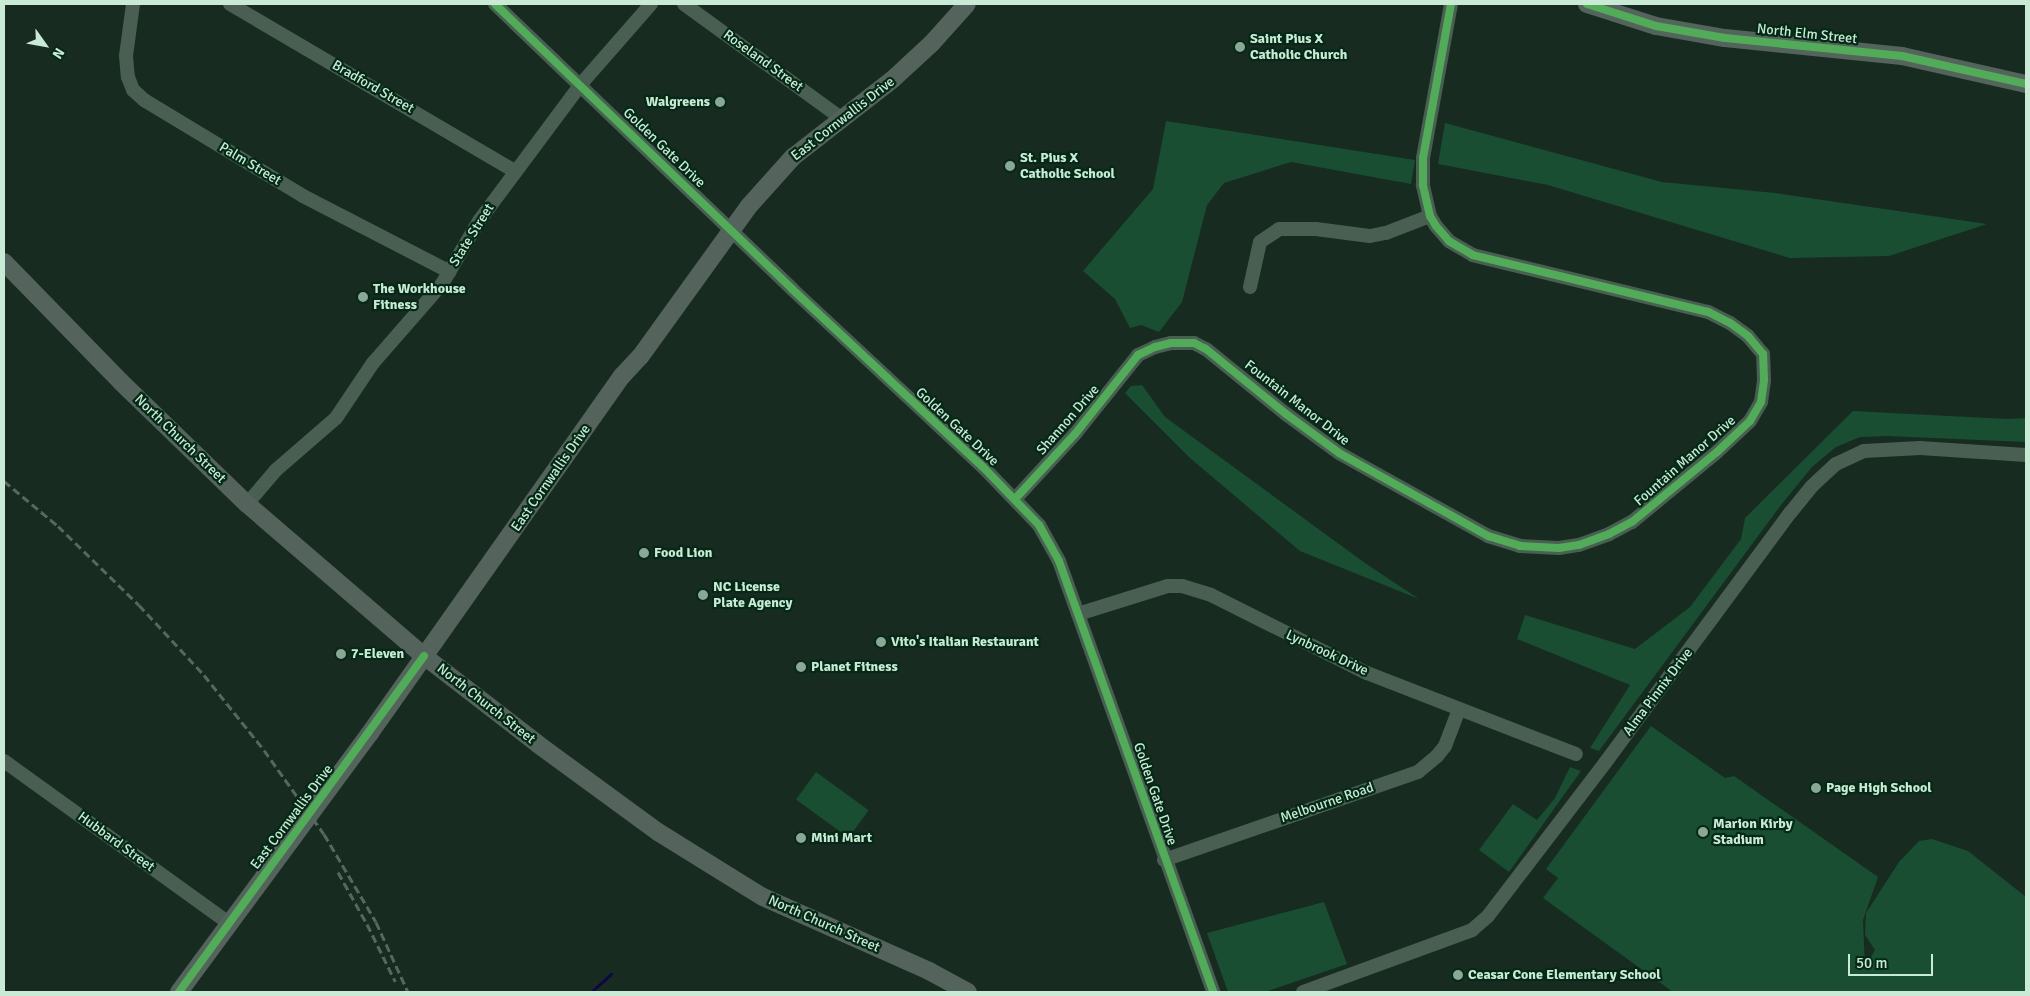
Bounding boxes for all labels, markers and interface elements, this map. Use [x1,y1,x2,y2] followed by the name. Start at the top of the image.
[20,20,70,70] north arrow
[1756,20,1858,48] street label: North Elm Street
[720,26,806,96] street label: Roseland Street
[1250,31,1347,64] place label: Saint Pius X Catholic Church
[1234,41,1246,53] marker: Saint Pius X Catholic Church
[48,45,68,62] text: N
[329,57,417,117] street label: Bradford Street
[788,73,898,165] street label: East Cornwallis Drive
[646,94,710,110] place label: Walgreens
[714,96,726,108] marker: Walgreens
[619,105,709,191] street label: Golden Gate Drive
[216,139,284,189] street label: Palm Street
[1020,150,1115,182] place label: St. Pius X Catholic School
[1004,160,1016,172] marker: St. Pius X Catholic School
[446,200,498,270] street label: State Street
[373,281,466,314] place label: The Workhouse Fitness
[357,291,369,303] marker: The Workhouse Fitness
[1241,357,1353,449] street label: Fountain Manor Drive
[1033,382,1103,458] street label: Shannon Drive
[912,384,1002,470] street label: Golden Gate Drive
[131,391,229,487] street label: North Church Street
[1631,412,1739,510] street label: Fountain Manor Drive
[508,421,594,535] street label: East Cornwallis Drive
[654,545,713,561] place label: Food Lion
[638,547,650,559] marker: Food Lion
[713,579,792,612] place label: NC License Plate Agency
[697,589,709,601] marker: NC License Plate Agency
[1283,627,1371,679] street label: Lynbrook Drive
[891,634,1039,650] place label: Vito's Italian Restaurant
[875,636,887,648] marker: Vito's Italian Restaurant
[1620,645,1696,739] street label: Alma Pinnix Drive
[351,646,404,662] place label: 7-Eleven
[335,648,347,660] marker: 7-Eleven
[811,659,898,675] place label: Planet Fitness
[433,660,539,748] street label: North Church Street
[795,661,807,673] marker: Planet Fitness
[1130,740,1180,848] street label: Golden Gate Drive
[247,761,337,873] street label: East Cornwallis Drive
[1278,779,1376,827] street label: Melbourne Road
[1826,780,1932,796] place label: Page High School
[1810,782,1822,794] marker: Page High School
[74,808,158,876] street label: Hubbard Street
[1713,816,1793,849] place label: Marion Kirby Stadium
[1697,826,1709,838] marker: Marion Kirby Stadium
[811,830,872,846] place label: Mini Mart
[795,832,807,844] marker: Mini Mart
[766,892,882,956] street label: North Church Street
[1850,944,1935,976] scale bar
[1856,954,1887,972] text: 50 m
[1468,967,1661,983] place label: Ceasar Cone Elementary School
[1452,969,1464,981] marker: Ceasar Cone Elementary School

